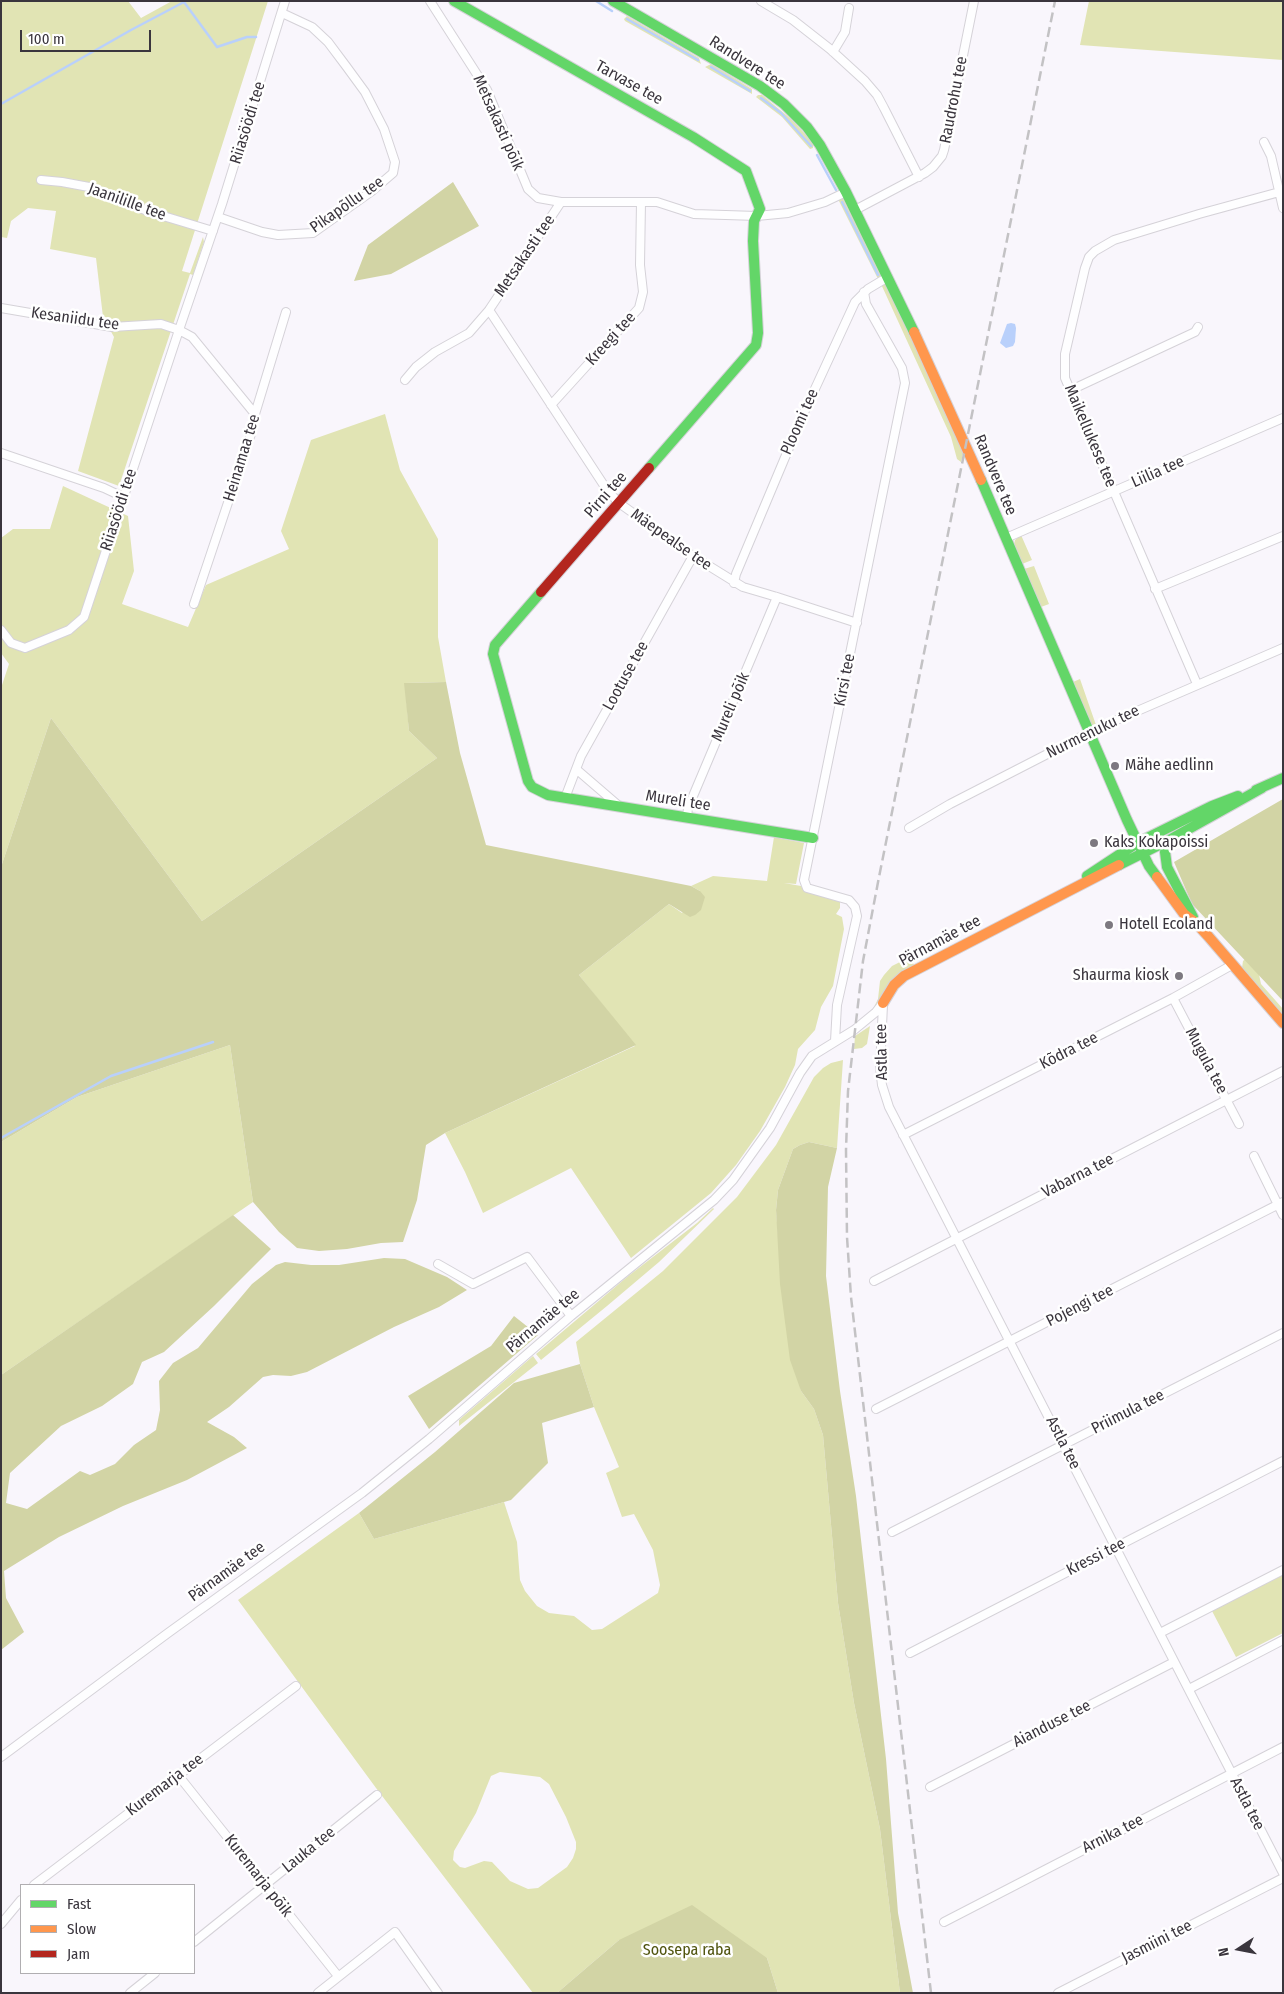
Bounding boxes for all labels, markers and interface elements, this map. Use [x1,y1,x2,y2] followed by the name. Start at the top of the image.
[22,20,154,52] scale bar
[28,30,65,48] text: 100 m
[705,32,789,94] street label: Randvere tee
[936,55,972,145] street label: Raudrohu tee
[592,57,666,109] street label: Tarvase tee
[468,72,528,174] street label: Metsakasti põik
[226,79,270,167] street label: Riiasöödi tee
[306,173,388,237] street label: Pikapõllu tee
[85,179,169,225] street label: Jaanilille tee
[491,211,559,301] street label: Metsakasti tee
[30,303,120,335] street label: Kesaniidu tee
[582,308,640,370] street label: Kreegi tee
[1060,382,1120,490] street label: Maikellukese tee
[777,386,823,458] street label: Ploomi tee
[220,412,264,504] street label: Heinamaa tee
[969,432,1021,518] street label: Randvere tee
[1129,452,1187,492] street label: Liilia tee
[97,466,141,554] street label: Riiasöödi tee
[581,468,631,522] street label: Pirni tee
[627,505,715,575] street label: Mäepealse tee
[599,638,653,714] street label: Lootuse tee
[830,652,860,708] street label: Kirsi tee
[708,670,754,744] street label: Mureli põik
[1043,701,1143,763] street label: Nurmenuku tee
[1125,756,1214,776] place label: Mähe aedlinn
[1109,760,1121,772] marker: Mähe aedlinn
[644,786,712,816] street label: Mureli tee
[1104,833,1208,853] place label: Kaks Kokapoissi
[1088,837,1100,849] marker: Kaks Kokapoissi
[896,911,984,971] street label: Pärnamäe tee
[1119,915,1213,935] place label: Hotell Ecoland
[1103,919,1115,931] marker: Hotell Ecoland
[1073,966,1169,986] place label: Shaurma kiosk
[1173,970,1185,982] marker: Shaurma kiosk
[872,1023,892,1081] street label: Astla tee
[1181,1025,1231,1097] street label: Mugula tee
[1037,1028,1101,1074] street label: Kõdra tee
[1039,1150,1117,1202] street label: Vabarna tee
[1043,1281,1117,1331] street label: Pojengi tee
[502,1285,584,1357] street label: Pärnamäe tee
[1088,1386,1168,1438] street label: Priimula tee
[1042,1413,1084,1473] street label: Astla tee
[1063,1534,1129,1580] street label: Kressi tee
[185,1538,269,1606] street label: Pärnamäe tee
[1010,1696,1094,1752] street label: Aianduse tee
[123,1750,207,1820] street label: Kuremarja tee
[1226,1774,1268,1834] street label: Astla tee
[1079,1810,1147,1858] street label: Arnika tee
[279,1823,339,1877] street label: Lauka tee
[220,1831,296,1921] street label: Kuremarja põik
[20,1884,195,1974] legend
[67,1895,91,1913] text: Fast
[1119,1916,1195,1968] street label: Jasmiini tee
[67,1920,96,1938] text: Slow
[1214,1924,1264,1974] north arrow
[643,1941,731,1961] park label: Soosepa raba
[67,1945,90,1963] text: Jam
[1215,1946,1233,1958] text: N

